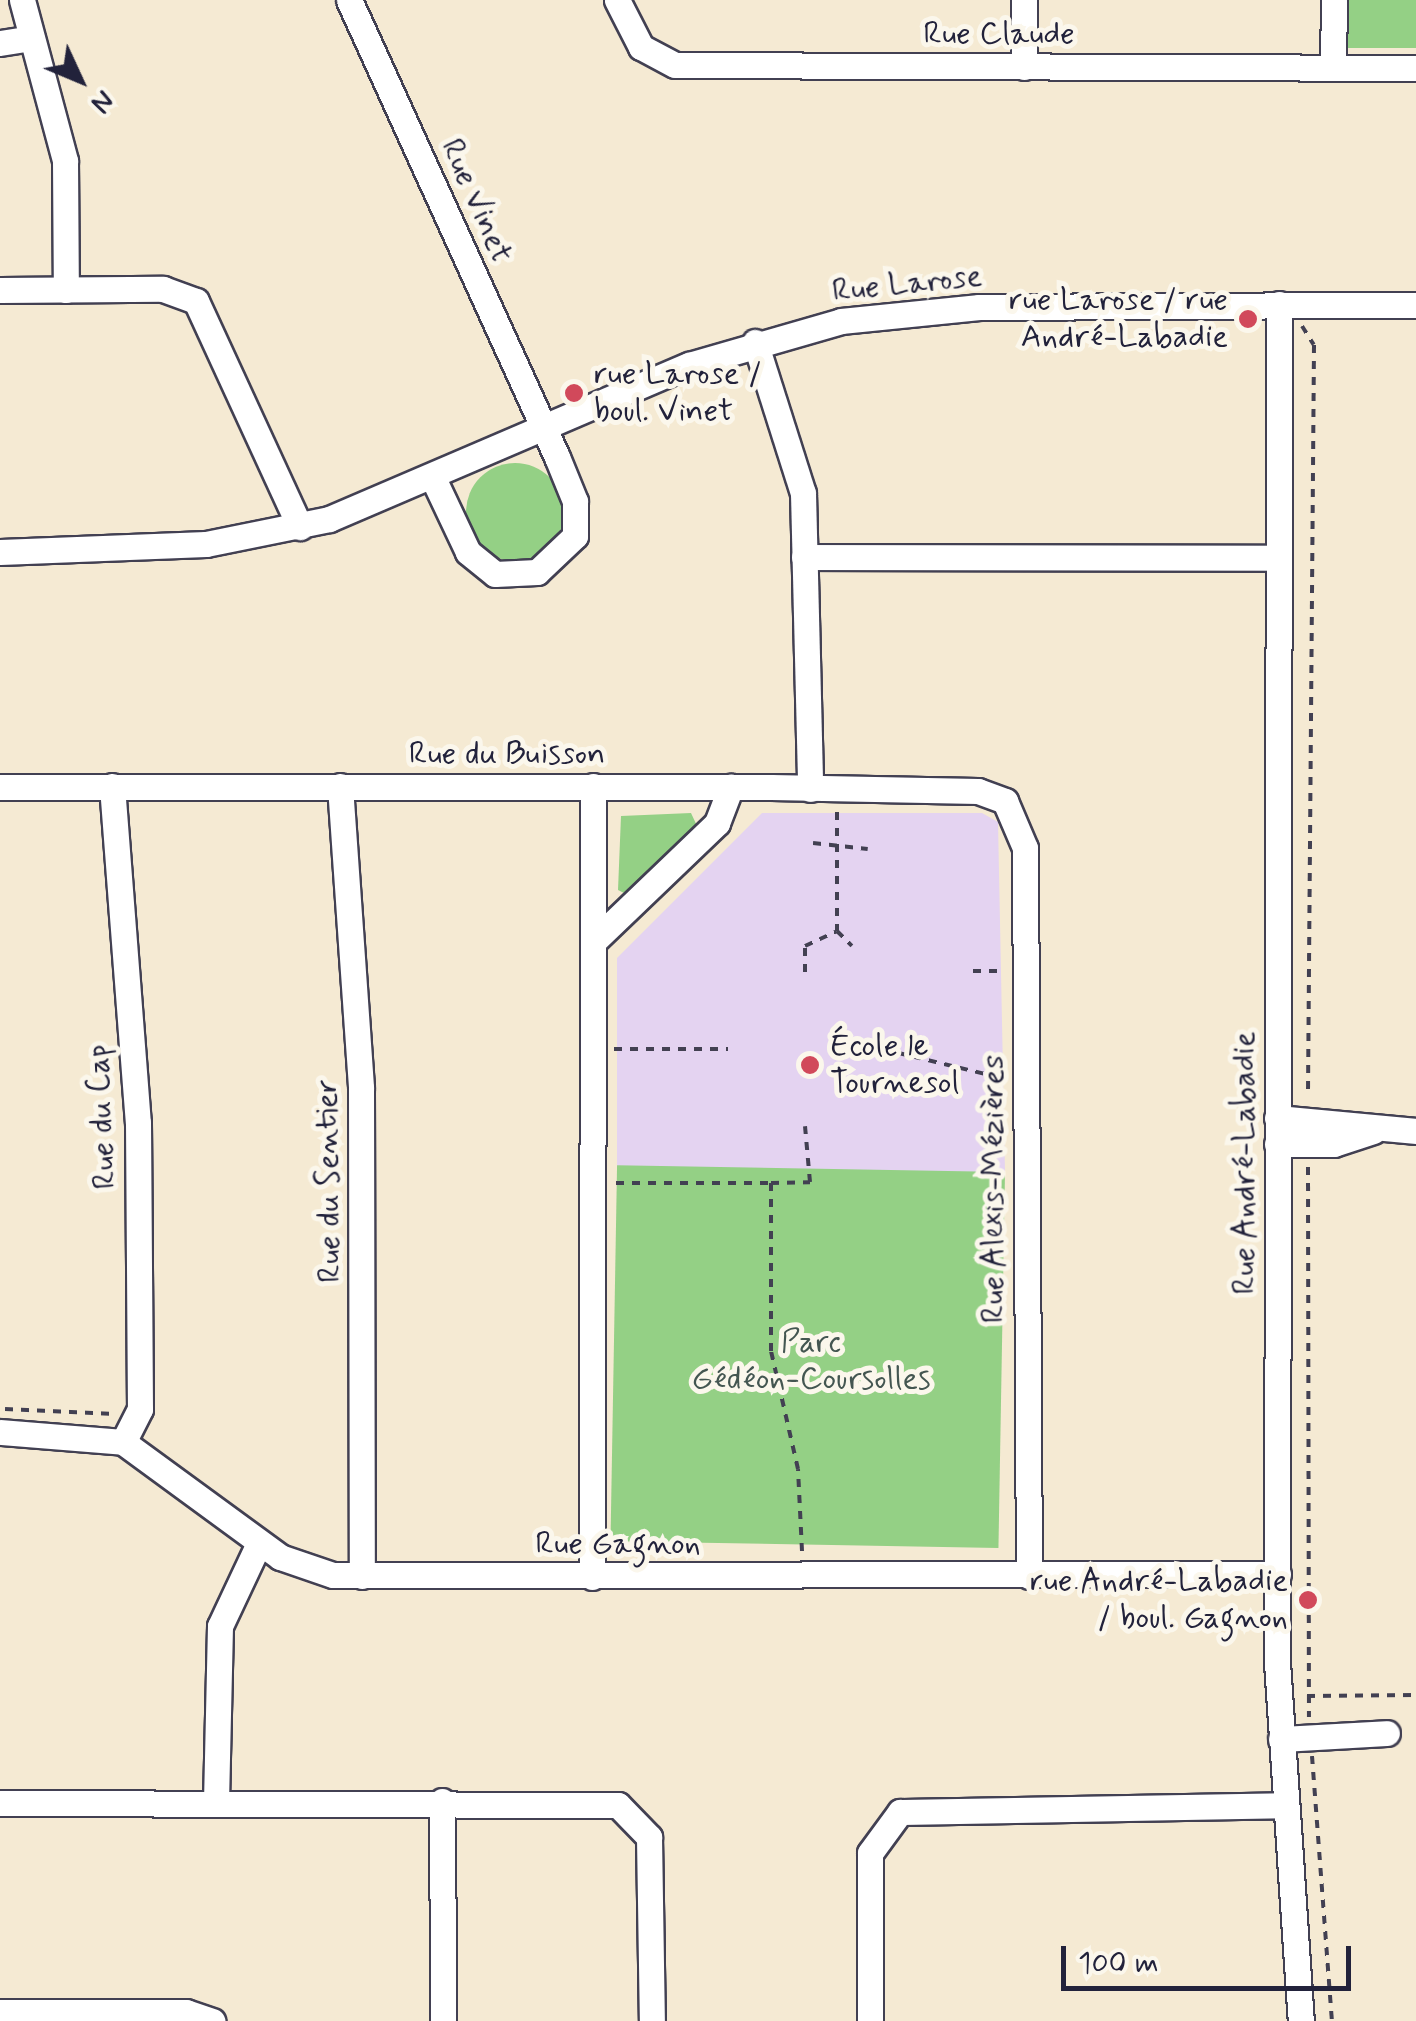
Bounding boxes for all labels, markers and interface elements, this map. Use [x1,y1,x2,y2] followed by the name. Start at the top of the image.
[926,15,1072,53] street label: Rue Claude
[30,30,130,130] north arrow
[82,82,122,121] text: N
[432,133,520,269] street label: Rue Vinet
[832,257,982,311] street label: Rue Larose
[1012,282,1228,357] place label: rue Larose / rue André-Labadie
[1237,308,1259,330] marker: rue Larose / rue André-Labadie
[594,356,759,431] place label: rue Larose / boul. Vinet
[563,382,585,404] marker: rue Larose / boul. Vinet
[411,735,603,773] street label: Rue du Buisson
[830,1028,959,1103] place label: École le Tournesol
[1226,1031,1264,1295] street label: Rue André-Labadie
[79,1043,125,1191] street label: Rue du Cap
[799,1054,821,1076] marker: École le Tournesol
[975,1055,1013,1323] street label: Rue Alexis-Mézières
[308,1083,350,1279] street label: Rue du Sentier
[691,1324,931,1399] park label: Parc Gédéon-Coursolles
[538,1525,698,1563] street label: Rue Gagnon
[1030,1563,1288,1638] place label: rue André-Labadie / boul. Gagnon
[1297,1589,1319,1611] marker: rue André-Labadie / boul. Gagnon
[1066,1926,1356,1988] scale bar
[1078,1944,1159,1983] text: 100 m

